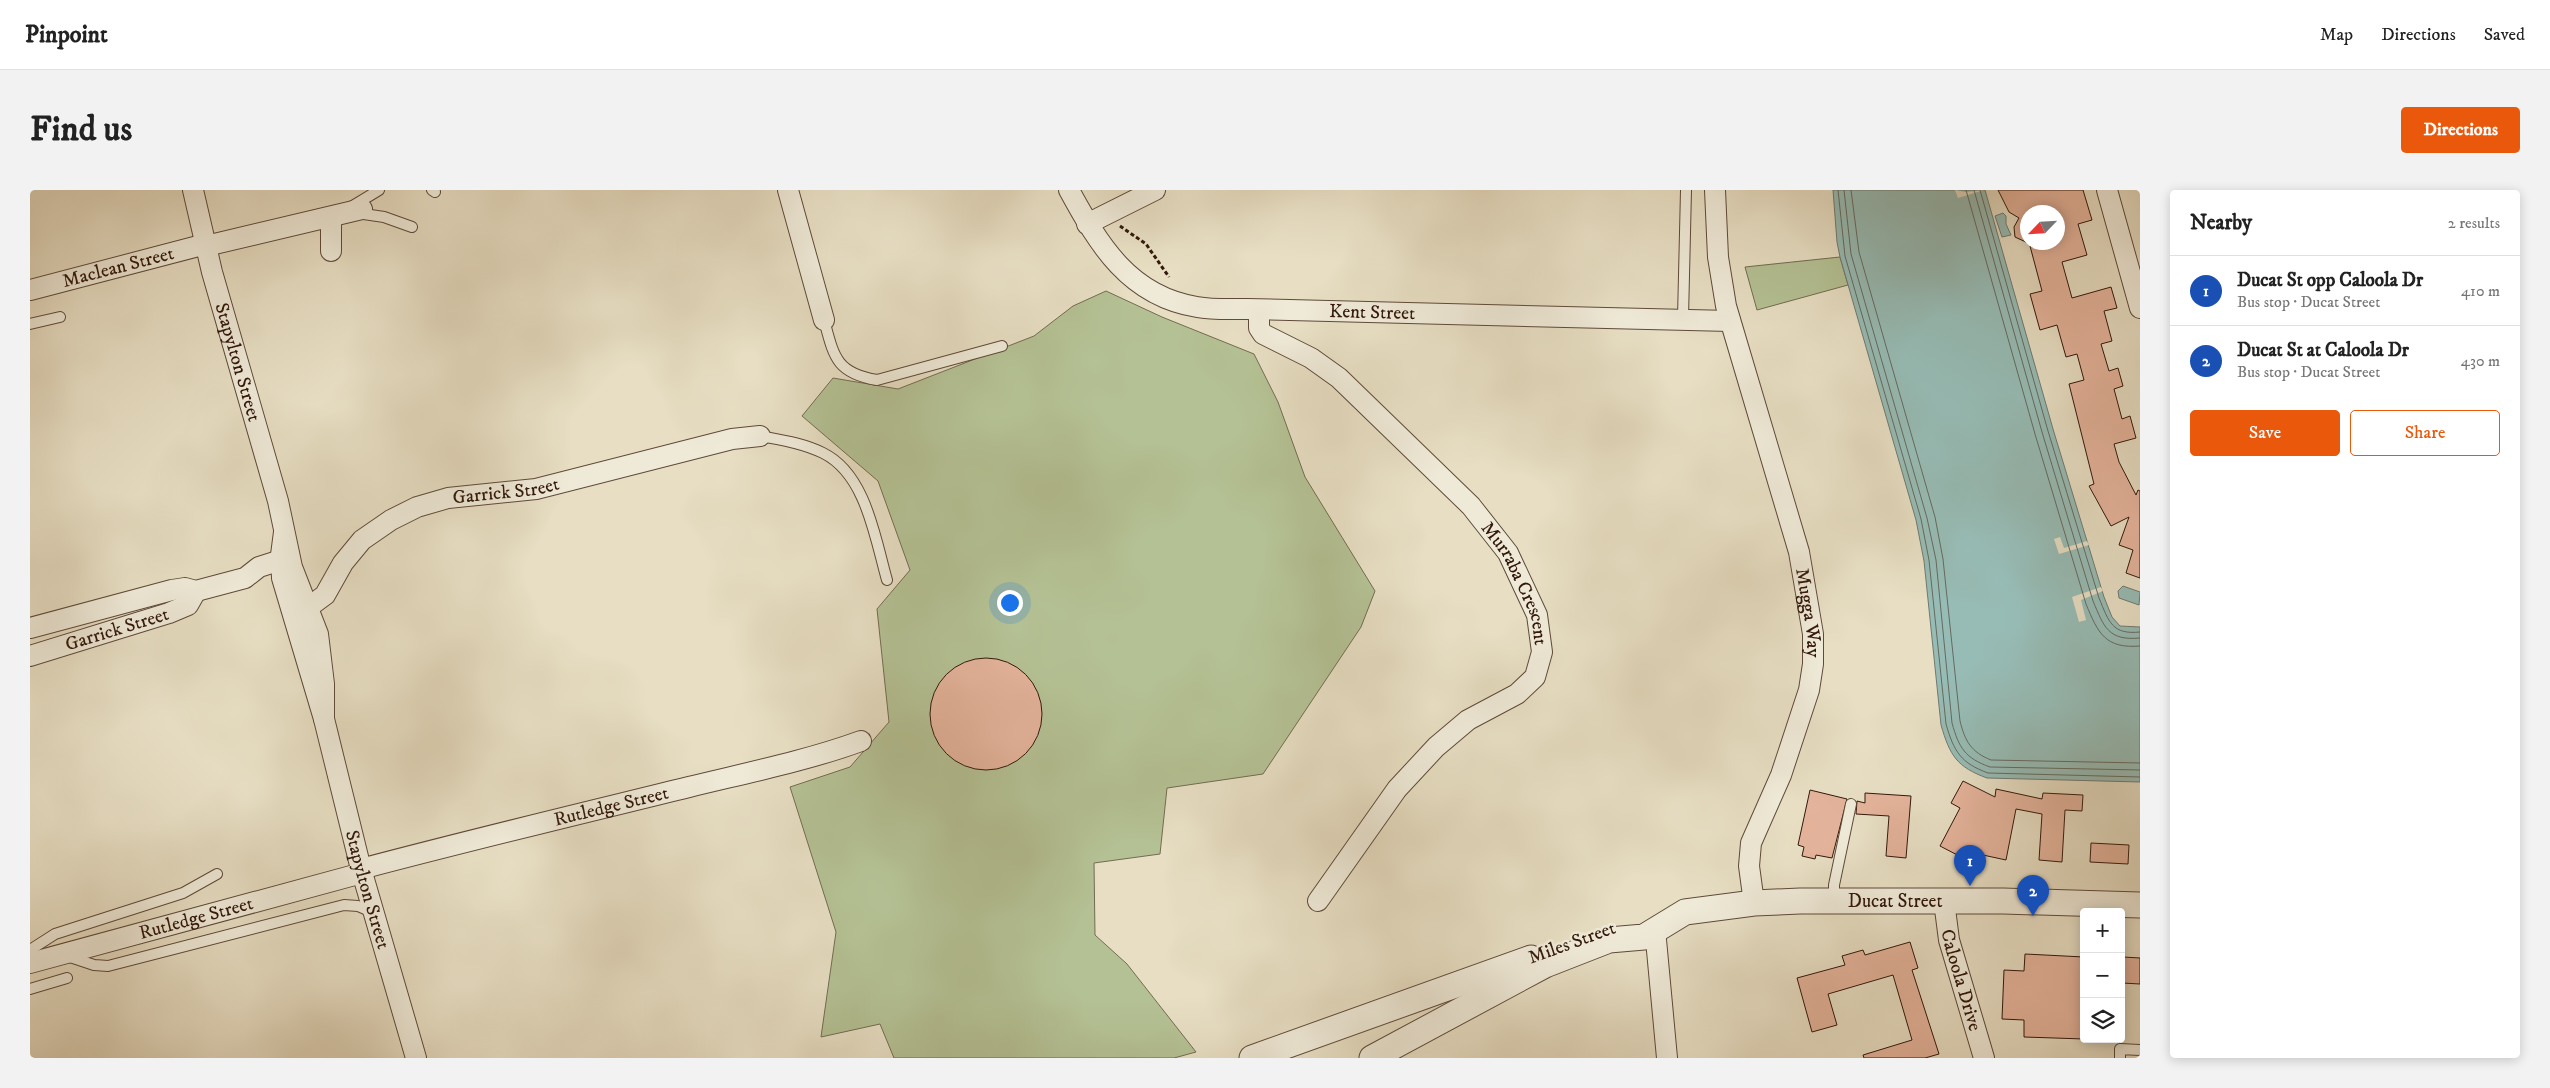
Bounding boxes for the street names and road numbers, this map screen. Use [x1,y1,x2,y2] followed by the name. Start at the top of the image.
[60,241,176,293] street label: Maclean Street
[210,300,266,424] street label: Stapylton Street
[1329,300,1415,325] street label: Kent Street
[452,472,561,509] street label: Garrick Street
[1476,517,1552,647] street label: Murraba Crescent
[1790,566,1826,659] street label: Mugga Way
[62,602,171,656] street label: Garrick Street
[551,781,671,831] street label: Rutledge Street
[340,828,395,952] street label: Stapylton Street
[1848,890,1942,913] street label: Ducat Street
[136,892,256,944] street label: Rutledge Street
[1525,917,1619,969] street label: Miles Street
[1936,928,1987,1034] street label: Caloola Drive

